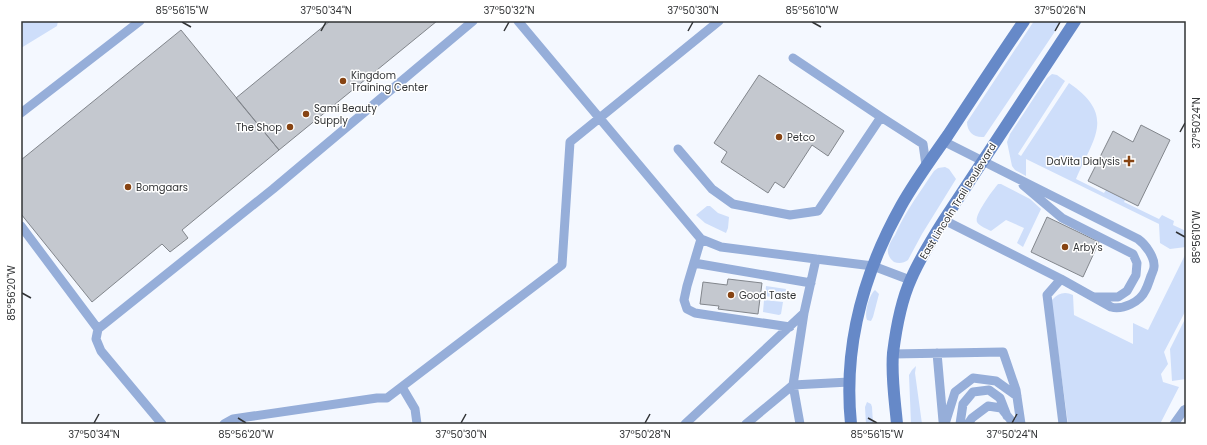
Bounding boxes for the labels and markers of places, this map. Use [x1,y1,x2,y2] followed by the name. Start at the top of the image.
[351,68,428,95] place label: Kingdom Training Center
[338,76,348,86] marker: Kingdom Training Center
[314,101,377,128] place label: Sami Beauty Supply
[301,109,311,119] marker: Sami Beauty Supply
[236,120,282,135] place label: The Shop
[285,122,295,132] marker: The Shop
[787,130,815,145] place label: Petco
[774,132,784,142] marker: Petco
[1047,154,1120,169] place label: DaVita Dialysis
[1123,155,1135,167] marker: DaVita Dialysis
[136,180,188,195] place label: Bomgaars
[123,182,133,192] marker: Bomgaars
[1073,240,1103,255] place label: Arby's
[1060,242,1070,252] marker: Arby's
[739,288,796,303] place label: Good Taste
[726,290,736,300] marker: Good Taste

